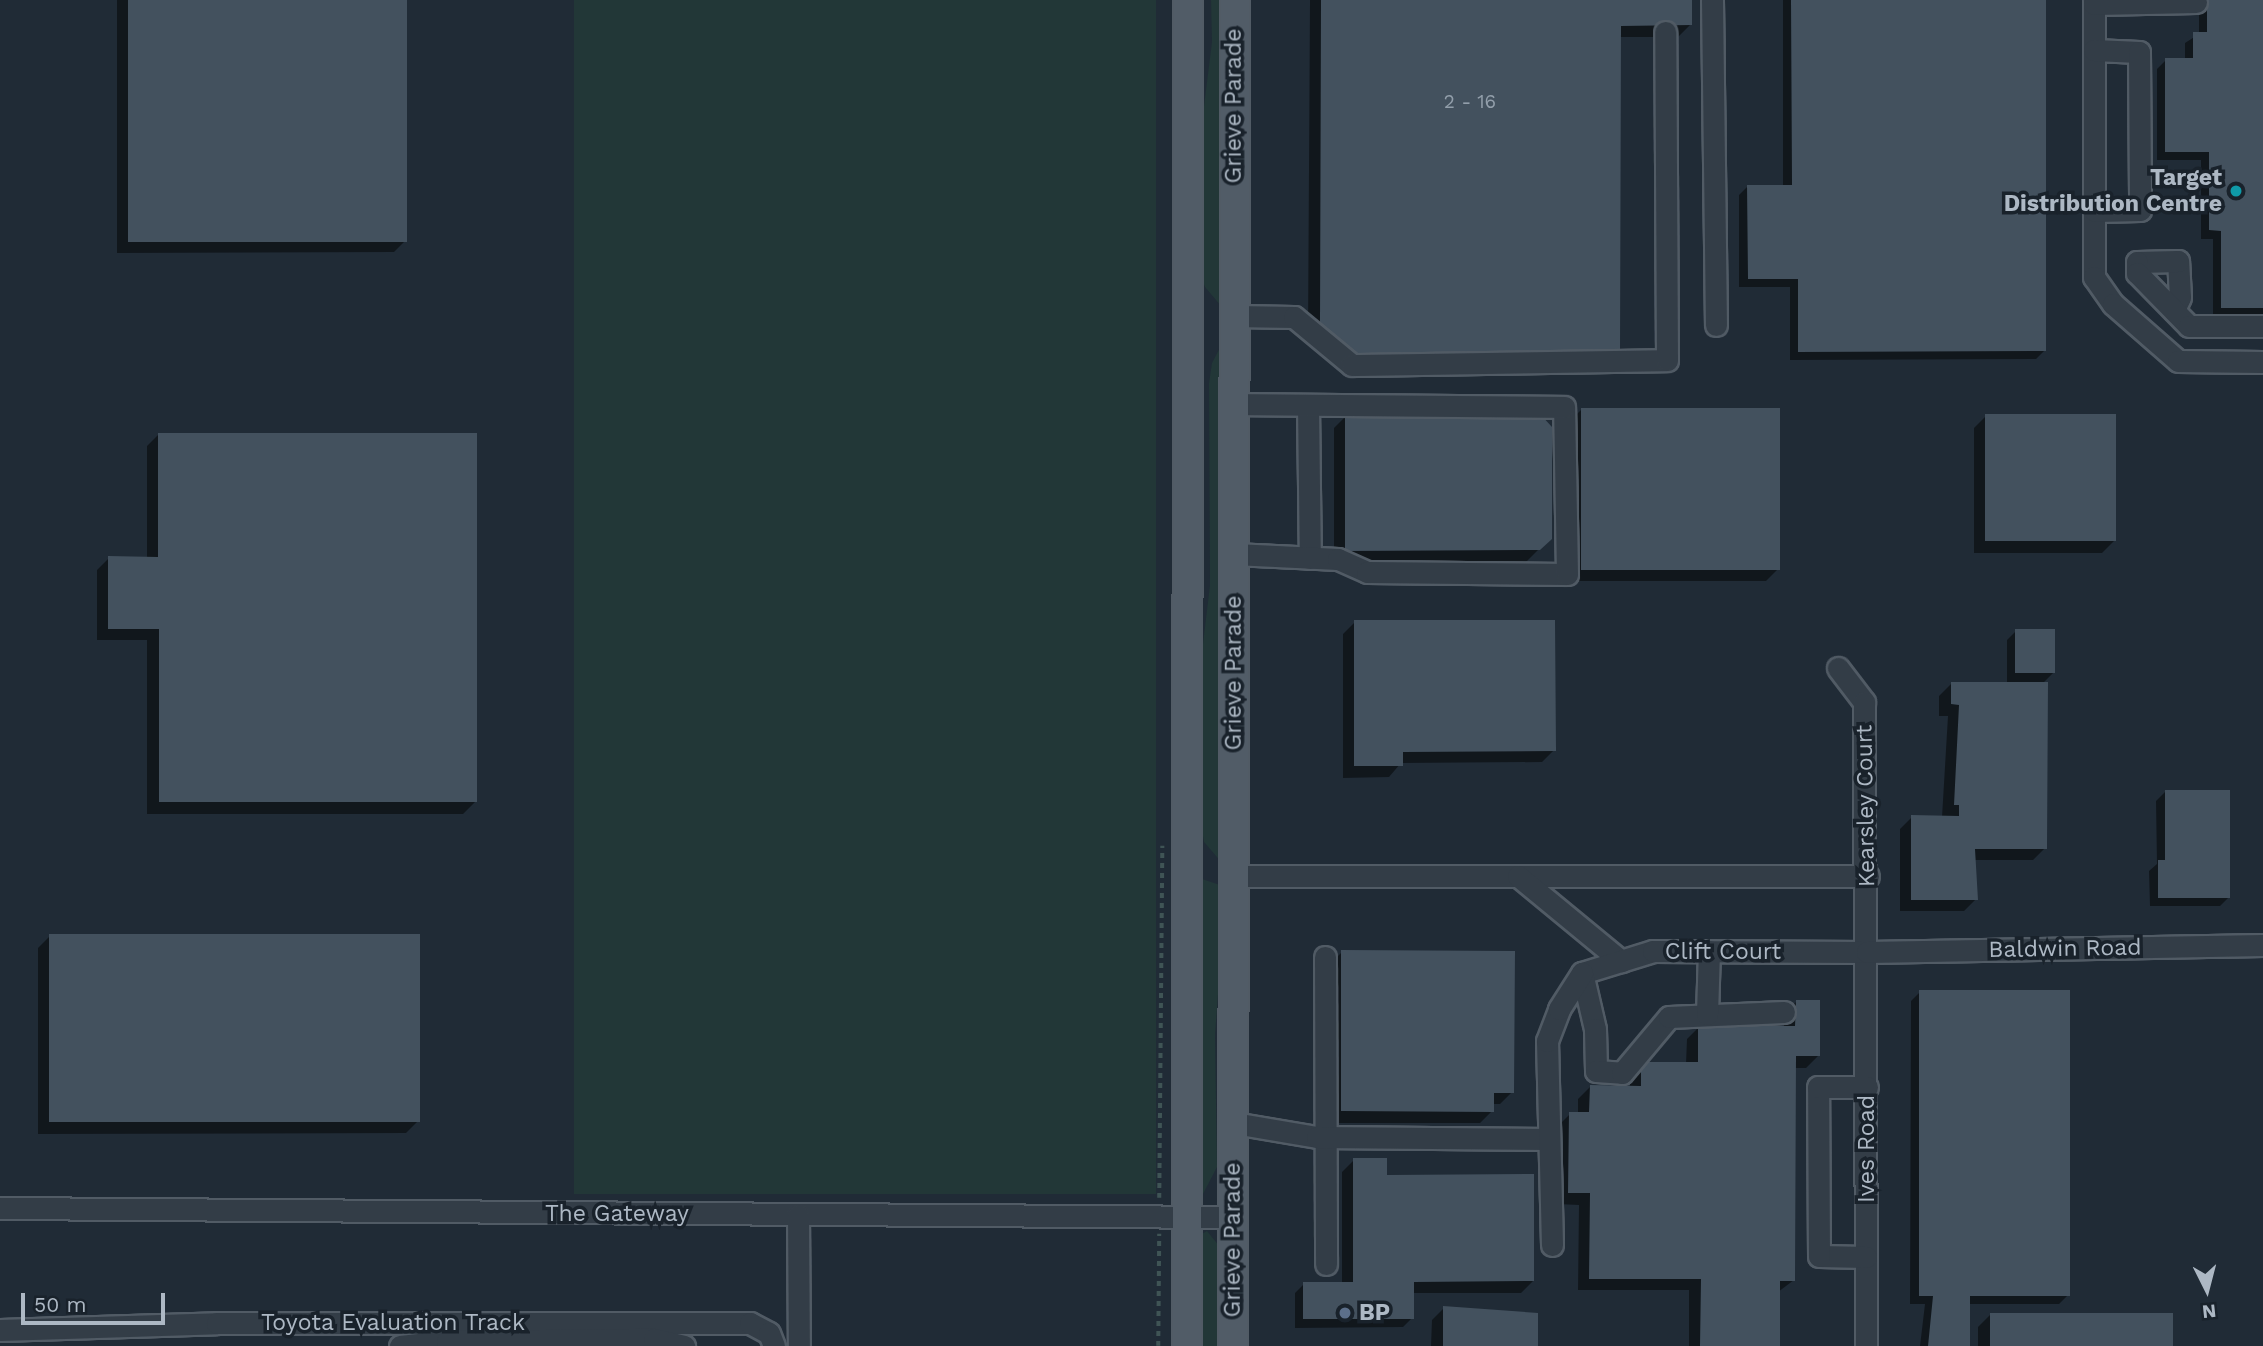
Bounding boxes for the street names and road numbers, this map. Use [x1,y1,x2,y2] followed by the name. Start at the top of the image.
[1220,29,1248,183] street label: Grieve Parade
[1220,596,1248,750] street label: Grieve Parade
[1851,724,1881,888] street label: Kearsley Court
[1988,934,2142,964] street label: Baldwin Road
[1665,938,1781,966] street label: Clift Court
[1853,1095,1881,1203] street label: Ives Road
[1219,1163,1247,1317] street label: Grieve Parade
[545,1200,689,1228] street label: The Gateway
[260,1309,526,1337] street label: Toyota Evaluation Track

